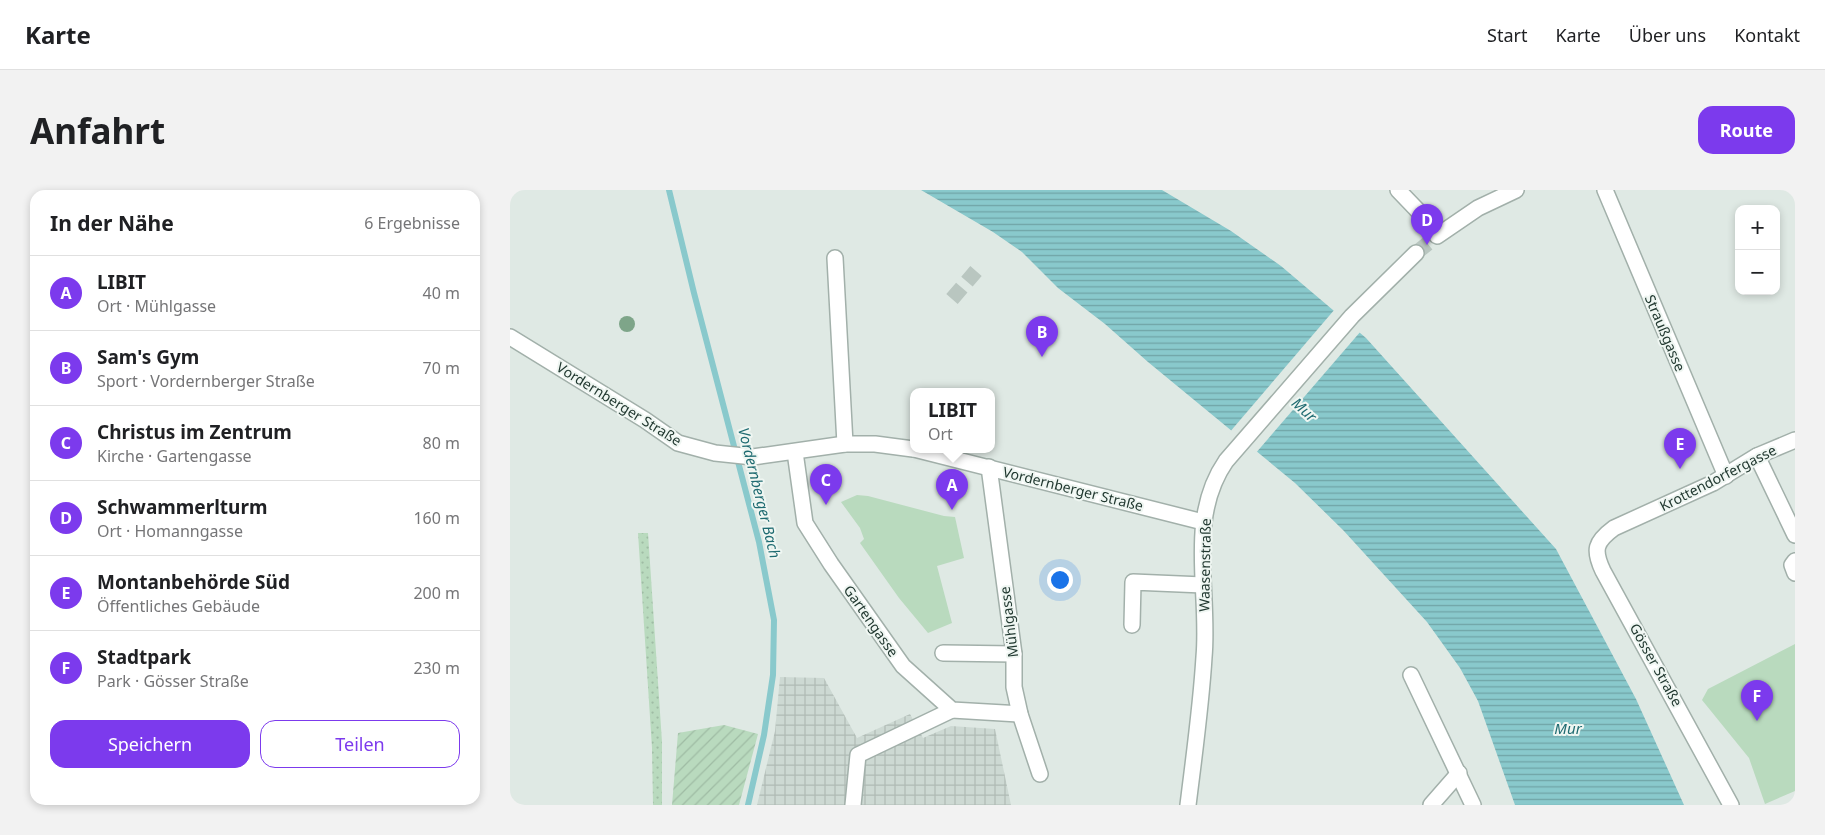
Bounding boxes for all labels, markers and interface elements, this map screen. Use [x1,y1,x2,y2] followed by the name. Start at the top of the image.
[25,18,91,51] text: Karte
[1487,23,1527,47] text: Start
[1555,23,1601,47] text: Karte
[1629,23,1706,47] text: Über uns
[1734,23,1800,47] text: Kontakt
[1698,106,1795,154] button: Route
[30,107,165,154] text: Anfahrt
[1411,204,1443,245] pin: D
[1735,205,1780,295] map controls
[1735,205,1780,250] button: +
[50,209,174,237] text: In der Nähe
[364,212,460,234] text: 6 Ergebnisse
[1735,250,1780,295] button: −
[97,269,146,295] text: LIBIT
[60,282,72,304] text: A
[423,282,460,304] text: 40 m
[1641,292,1690,374] street label: Straußgasse
[97,295,216,317] text: Ort · Mühlgasse
[1026,316,1058,357] pin: B
[97,344,199,370] text: Sam's Gym
[61,357,71,379] text: B
[423,357,460,379] text: 70 m
[553,357,685,450] street label: Vordernberger Straße
[97,370,315,392] text: Sport · Vordernberger Straße
[910,388,995,453] popup
[1288,393,1322,426] water label: Mur
[928,397,977,423] text: LIBIT
[97,419,292,445] text: Christus im Zentrum
[928,423,953,445] text: Ort
[734,425,786,560] water label: Vordernberger Bach
[1664,428,1696,469] pin: E
[61,432,71,454] text: C
[423,432,460,454] text: 80 m
[1656,440,1779,515] street label: Krottendorfergasse
[97,445,252,467] text: Kirche · Gartengasse
[1001,462,1145,515] street label: Vordernberger Straße
[810,464,842,505] pin: C
[936,469,968,510] pin: A
[97,494,267,520] text: Schwammerlturm
[60,507,72,529] text: D
[413,507,460,529] text: 160 m
[1194,518,1215,612] street label: Waasenstraße
[97,520,243,542] text: Ort · Homanngasse
[1047,567,1073,593] your location
[97,569,290,595] text: Montanbehörde Süd
[840,581,903,660] street label: Gartengasse
[62,582,70,604] text: E
[413,582,460,604] text: 200 m
[995,585,1022,659] street label: Mühlgasse
[97,595,260,617] text: Öffentliches Gebäude
[1626,620,1687,710] street label: Gösser Straße
[97,644,191,670] text: Stadtpark
[62,657,70,679] text: F
[413,657,460,679] text: 230 m
[97,670,249,692] text: Park · Gösser Straße
[1741,680,1773,721] pin: F
[1554,718,1583,738] water label: Mur
[50,720,250,768] button: Speichern
[260,720,460,768] button: Teilen

